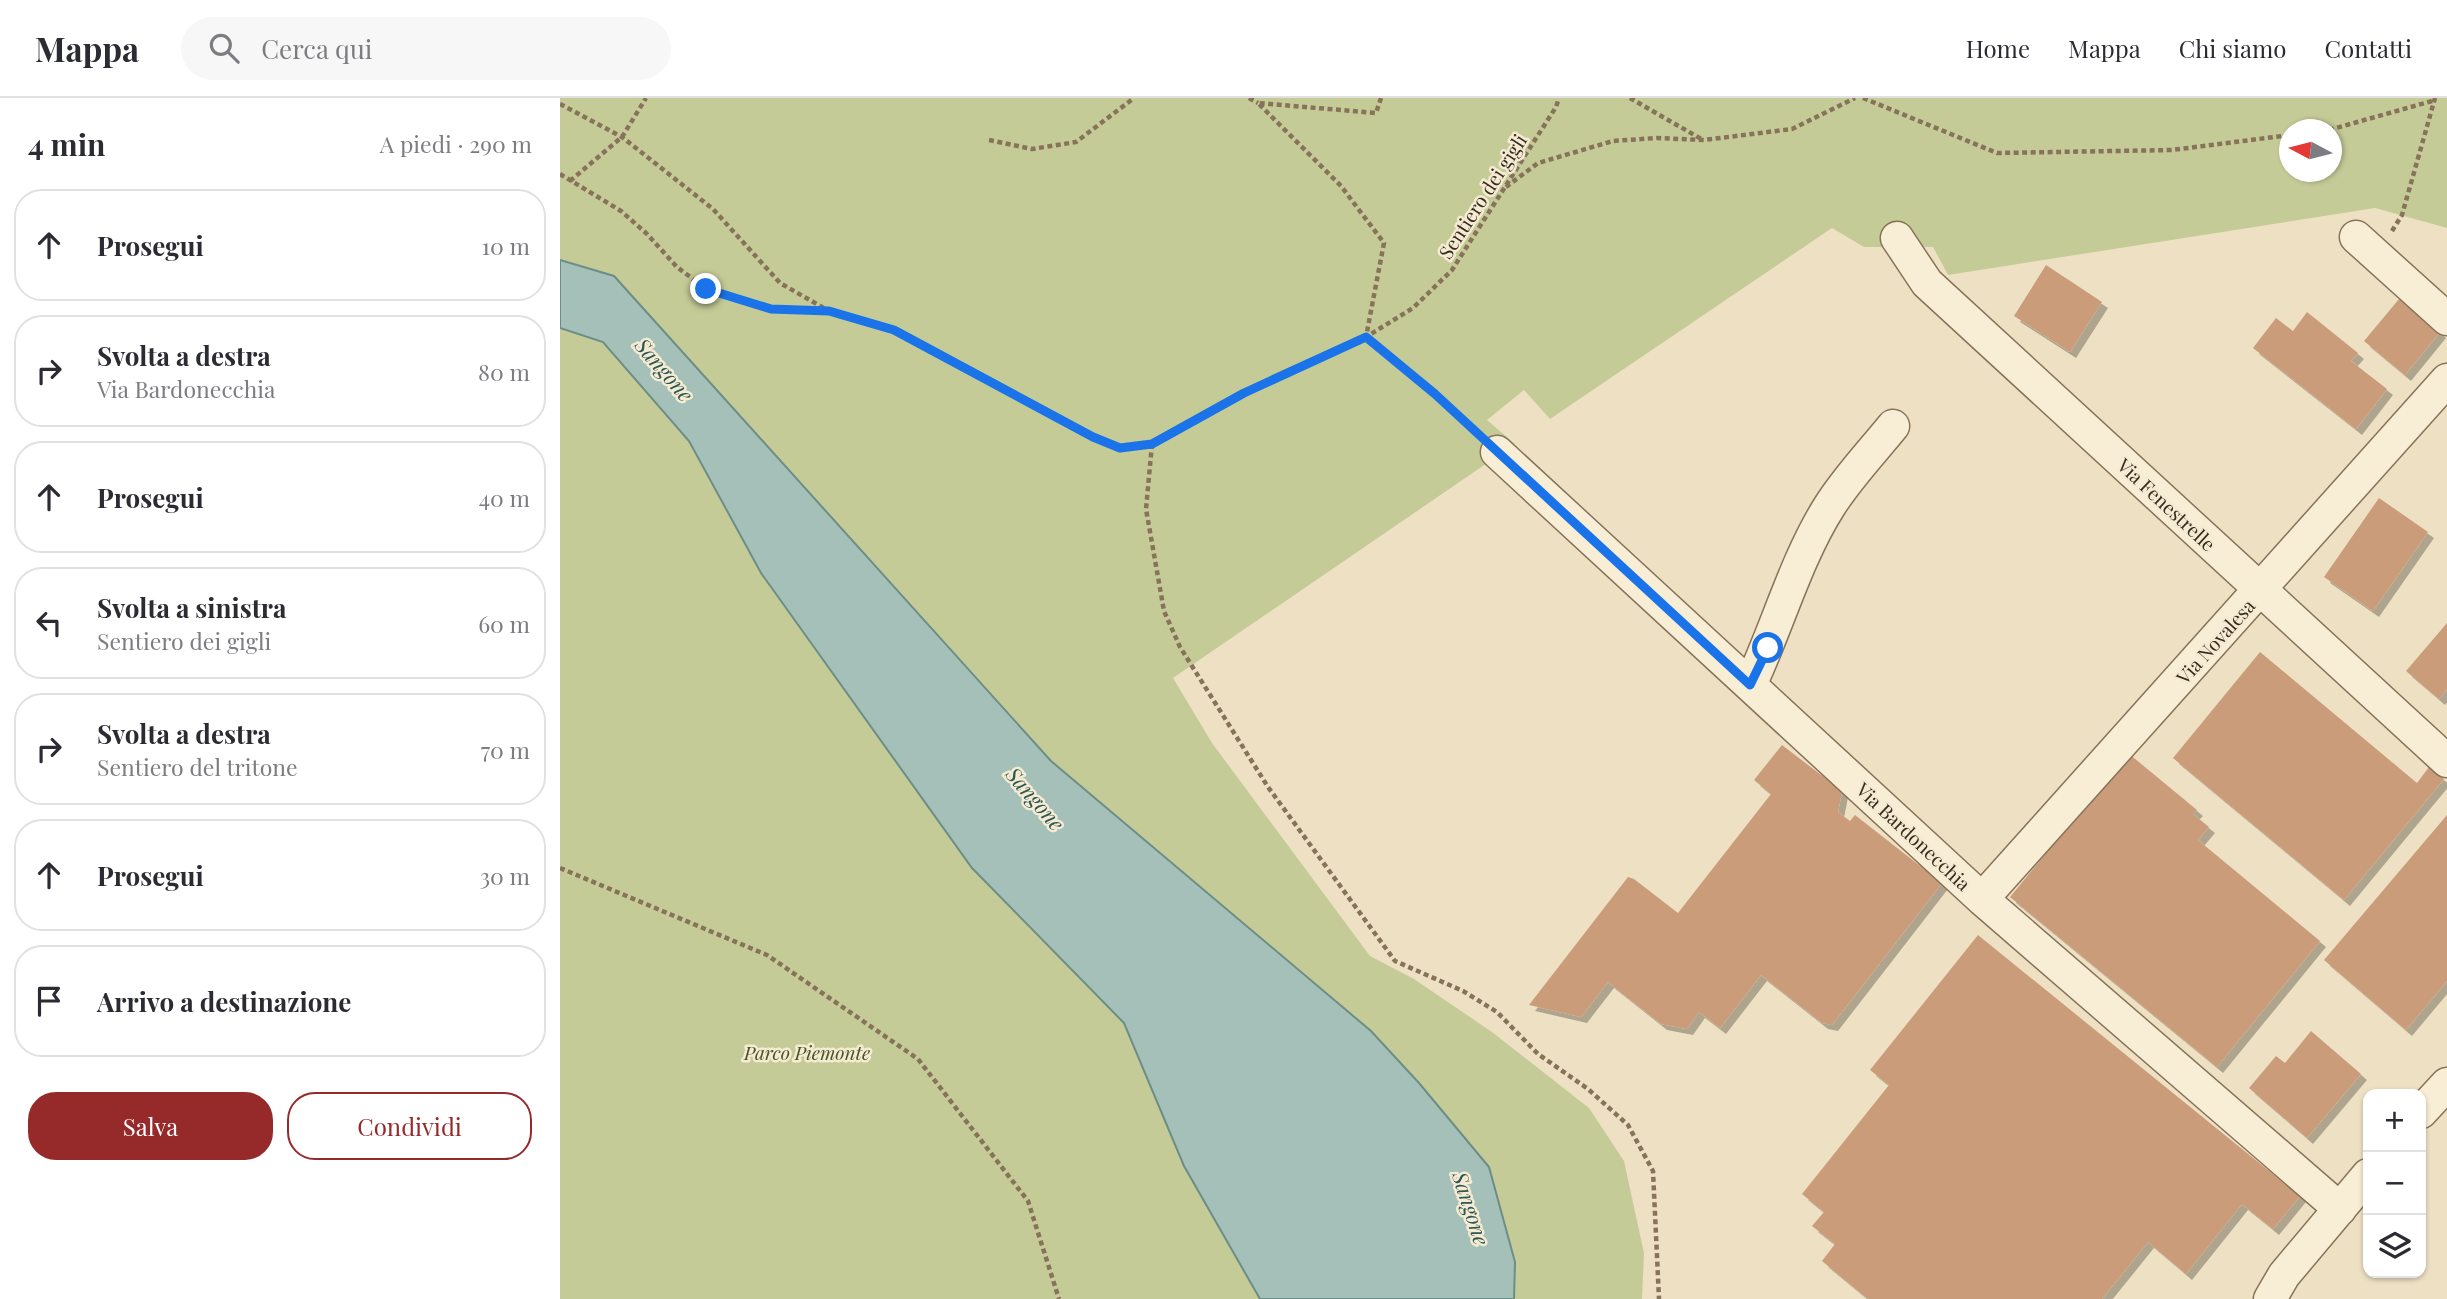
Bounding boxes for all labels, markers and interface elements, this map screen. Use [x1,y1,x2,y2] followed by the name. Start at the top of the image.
[181,17,671,80] search box
[35,26,139,70] text: Mappa
[205,29,243,67] icon: search
[261,31,372,66] text: Cerca qui
[1966,32,2030,64] text: Home
[2068,32,2141,64] text: Mappa
[2179,32,2286,64] text: Chi siamo
[2324,32,2412,64] text: Contatti
[2279,119,2342,182] north arrow
[28,124,106,164] text: 4 min
[380,128,532,159] text: A piedi · 290 m
[1432,128,1532,263] street label: Sentiero dei gigli
[30,226,68,264] icon: ahead
[97,228,204,263] text: Prosegui
[482,230,530,261] text: 10 m
[690,273,721,304] route end
[629,331,700,407] water label: Sangone
[97,338,271,373] text: Svolta a destra
[30,352,68,390] icon: right
[478,356,530,387] text: 80 m
[97,373,275,404] text: Via Bardonecchia
[2112,451,2222,556] street label: Via Fenestrelle
[30,478,68,516] icon: ahead
[97,480,204,515] text: Prosegui
[479,482,530,513] text: 40 m
[97,590,286,625] text: Svolta a sinistra
[2169,593,2260,690] street label: Via Novalesa
[30,604,68,642] icon: left
[478,608,530,639] text: 60 m
[97,625,271,656] text: Sentiero dei gigli
[1752,632,1783,663] route start
[97,716,271,751] text: Svolta a destra
[30,730,68,768] icon: right
[481,734,530,765] text: 70 m
[97,751,298,782] text: Sentiero del tritone
[1000,760,1071,836] water label: Sangone
[1850,776,1977,896] street label: Via Bardonecchia
[30,856,68,894] icon: ahead
[97,858,204,893] text: Prosegui
[480,860,530,891] text: 30 m
[30,982,68,1020] icon: arrive
[97,984,351,1019] text: Arrivo a destinazione
[743,1039,870,1065] park label: Parco Piemonte
[2363,1089,2426,1278] map controls
[2363,1089,2426,1152] button: +
[28,1092,273,1160] button: Salva
[287,1092,532,1160] button: Condividi
[2363,1152,2426,1215] button: −
[1447,1167,1497,1248] water label: Sangone
[2363,1215,2426,1278] button: layers

